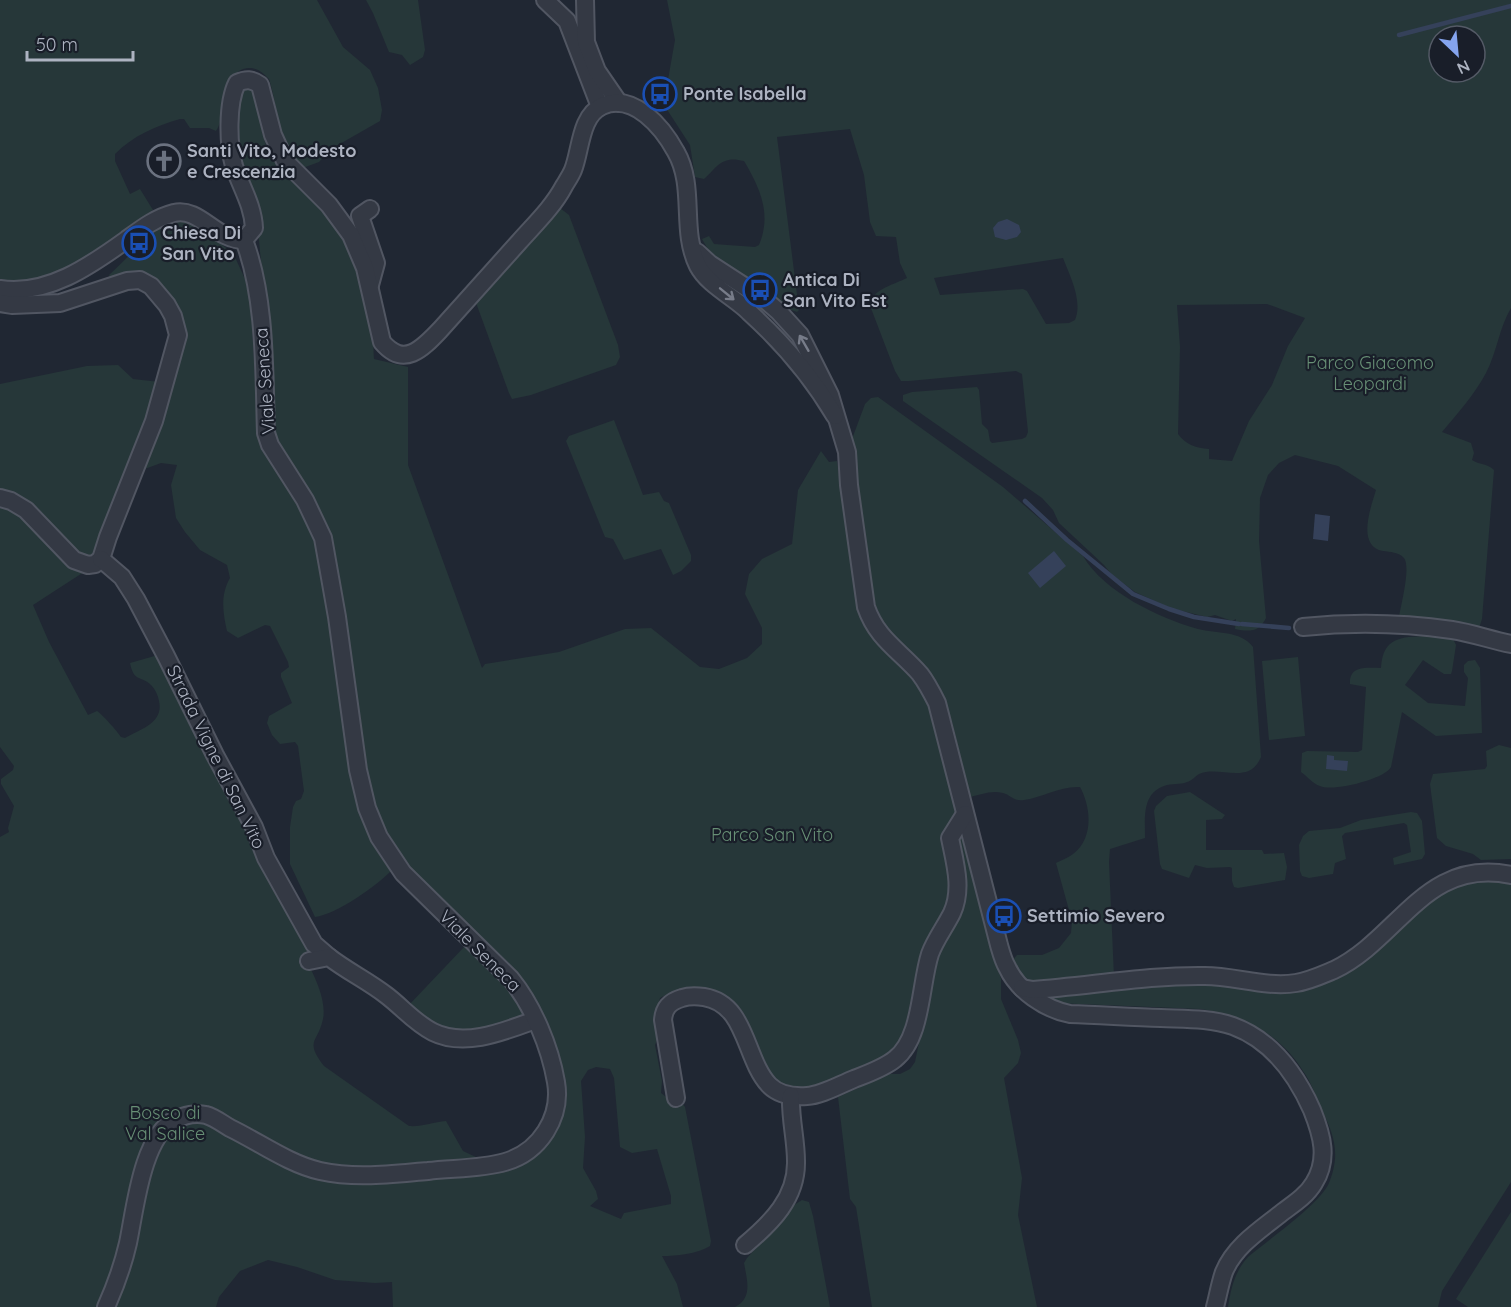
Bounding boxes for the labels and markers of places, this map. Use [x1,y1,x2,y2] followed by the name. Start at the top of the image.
[642,76,678,112] bus stop icon: Ponte Isabella
[683,82,807,105] place label: Ponte Isabella
[187,139,356,183] place label: Santi Vito, Modesto e Crescenzia
[146,143,182,179] church icon: Santi Vito, Modesto e Crescenzia
[162,221,241,265] place label: Chiesa Di San Vito
[121,225,157,261] bus stop icon: Chiesa Di San Vito
[783,268,887,312] place label: Antica Di San Vito Est
[742,272,778,308] bus stop icon: Antica Di San Vito Est
[986,898,1022,934] bus stop icon: Settimio Severo
[1027,904,1165,927] place label: Settimio Severo

